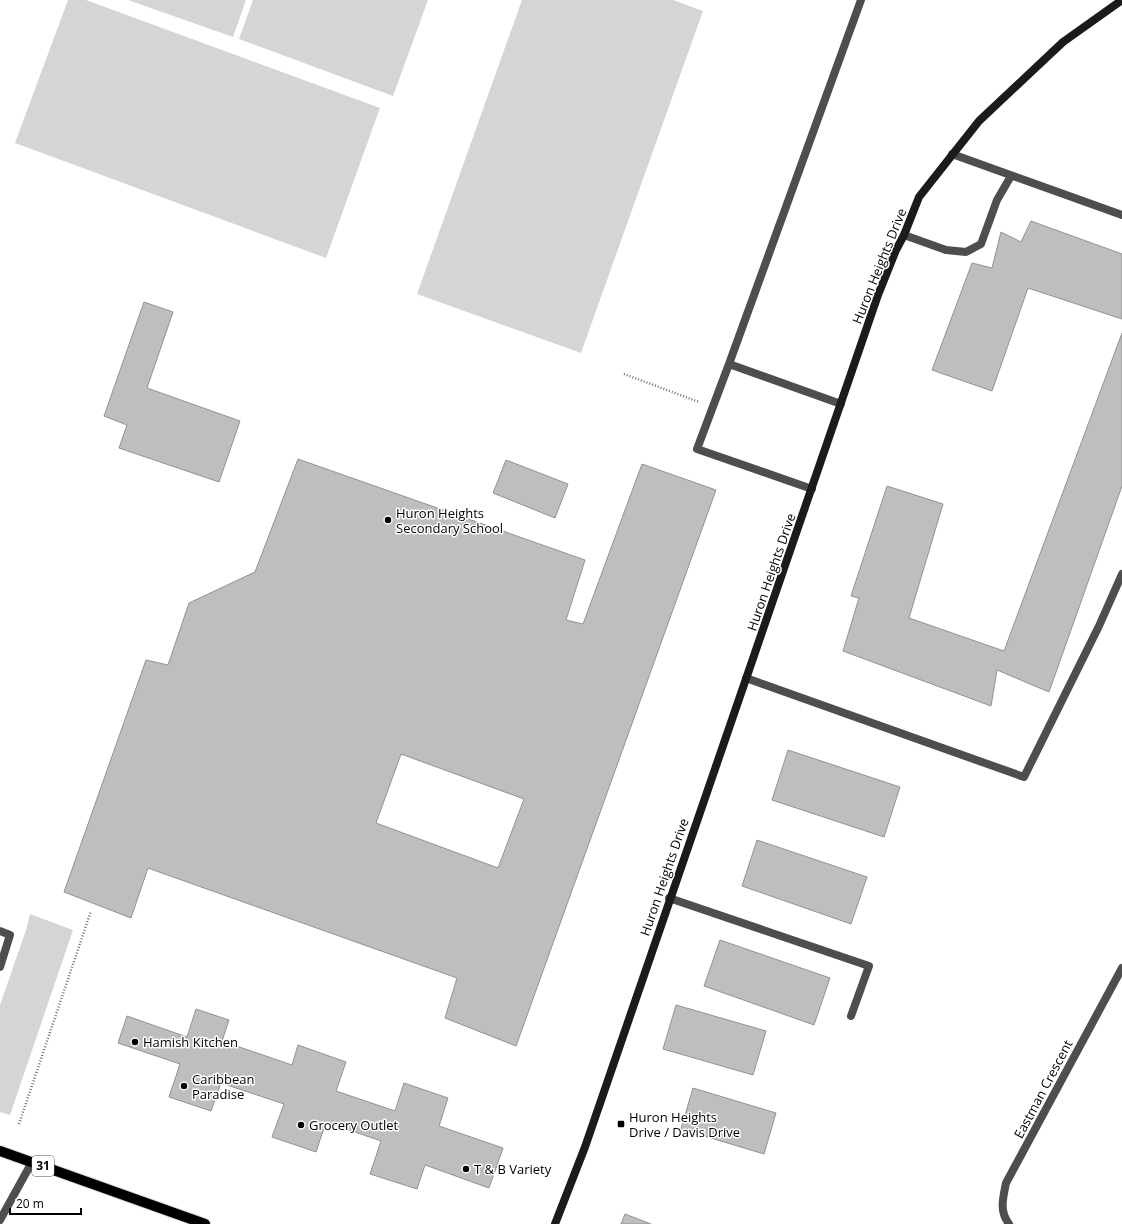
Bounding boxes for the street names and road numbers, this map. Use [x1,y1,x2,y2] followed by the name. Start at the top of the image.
[848,205,910,327] street label: Huron Heights Drive
[742,511,800,633] street label: Huron Heights Drive
[635,816,693,938] street label: Huron Heights Drive
[1009,1036,1077,1141] street label: Eastman Crescent
[32,1156,54,1176] road number: 31

